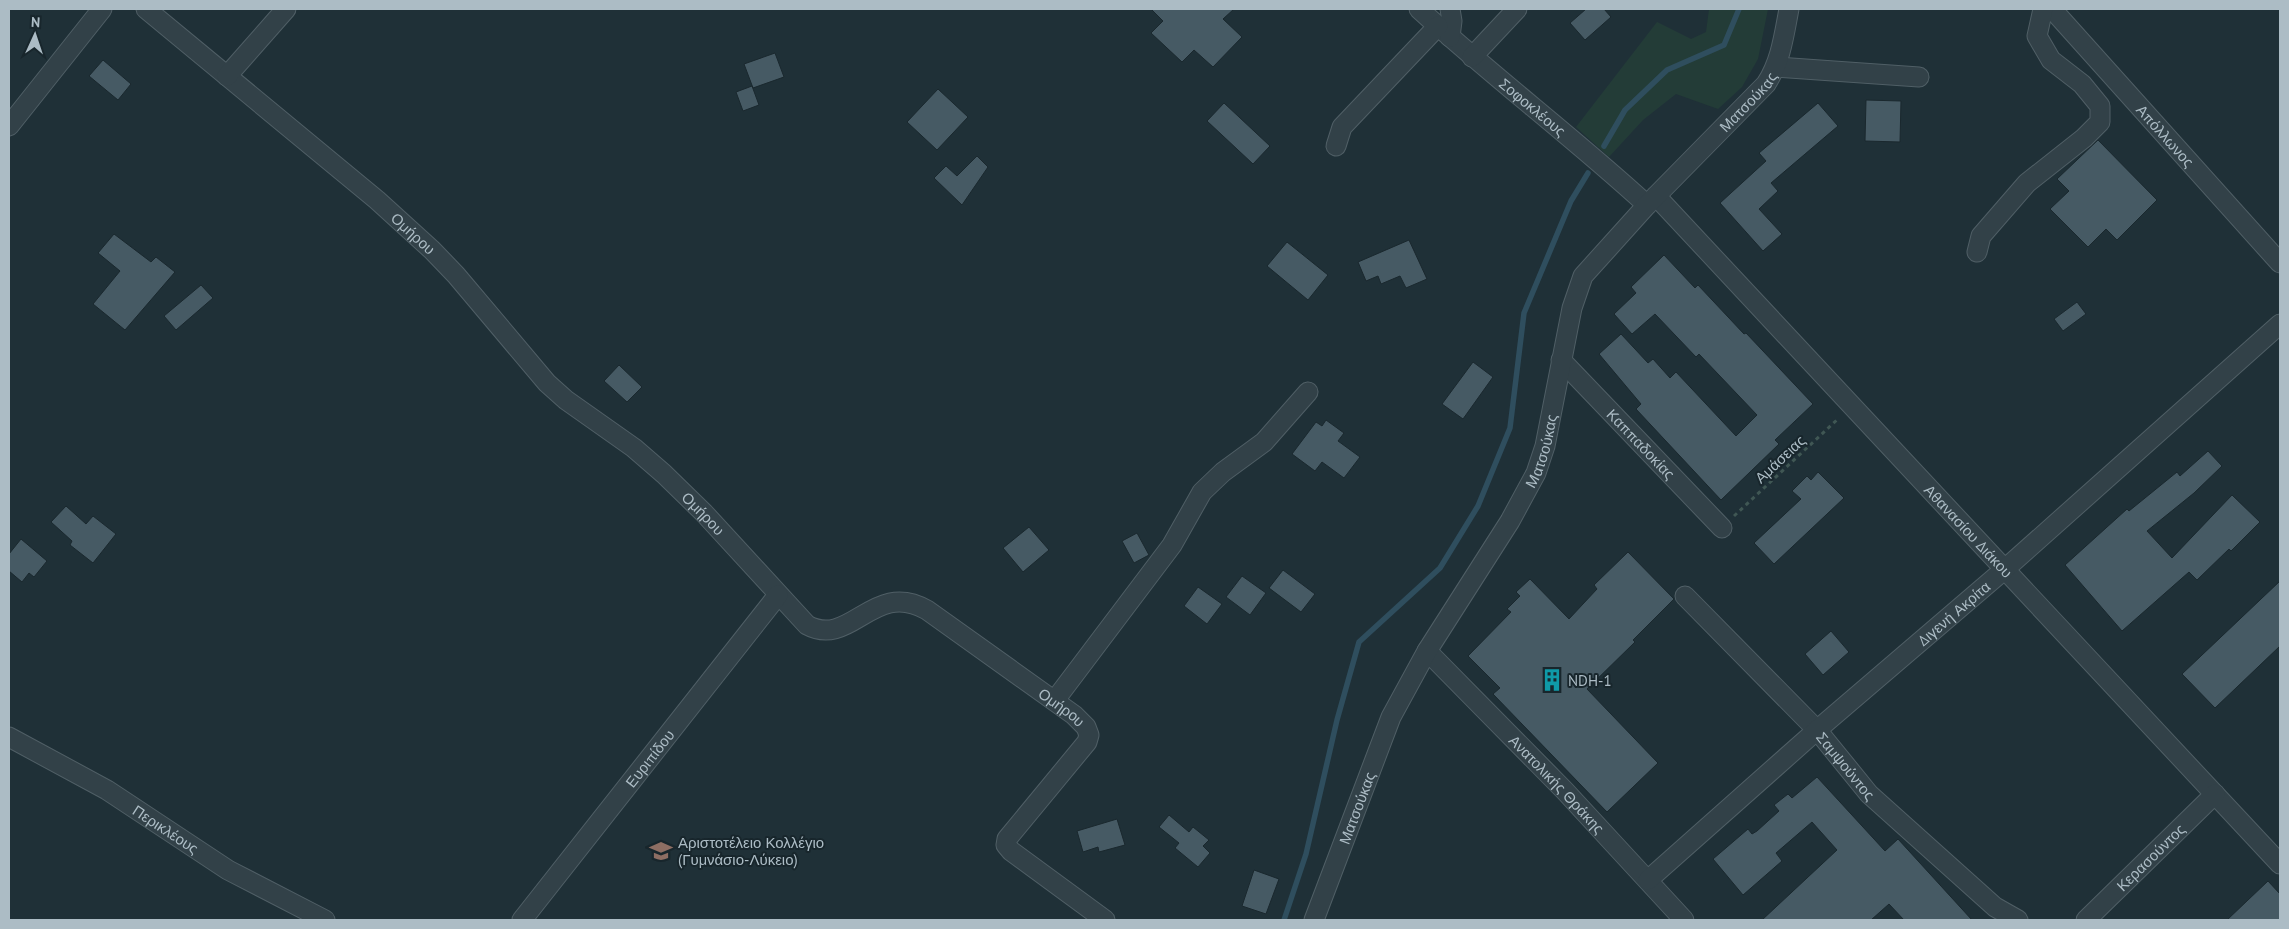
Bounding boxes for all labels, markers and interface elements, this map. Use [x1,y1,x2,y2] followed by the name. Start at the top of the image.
[10,10,60,60] north arrow
[31,13,41,31] text: N
[1715,69,1781,136] street label: Ματσούκας
[1495,74,1570,140] street label: Σοφοκλέους
[2133,100,2199,171] street label: Απόλλωνος
[387,208,440,258] street label: Ομήρου
[1603,404,1679,483] street label: Καππαδοκίας
[1520,412,1561,491] street label: Ματσούκας
[1751,431,1809,487] street label: Αμάσειας
[1920,480,2017,581] street label: Αθανασίου Διάκου
[678,487,729,539] street label: Ομήρου
[1913,576,1994,649] street label: Διγενή Ακρίτα
[1539,667,1565,693] building icon: NDH-1
[1568,671,1612,690] place label: NDH-1
[1035,683,1089,730] street label: Ομήρου
[621,725,678,791] street label: Ευριπίδου
[1813,728,1879,804] street label: Σαμψούντος
[1505,731,1609,837] street label: Ανατολικής Θράκης
[1334,769,1379,847] street label: Ματσούκας
[129,800,202,858] street label: Περικλέους
[2112,819,2189,895] street label: Κερασούντος
[678,833,824,869] place label: Αριστοτέλειο Κολλέγιο (Γυμνάσιο-Λύκειο)
[648,838,674,864] school or university icon: Αριστοτέλειο Κολλέγιο (Γυμνάσιο-Λύκειο)

